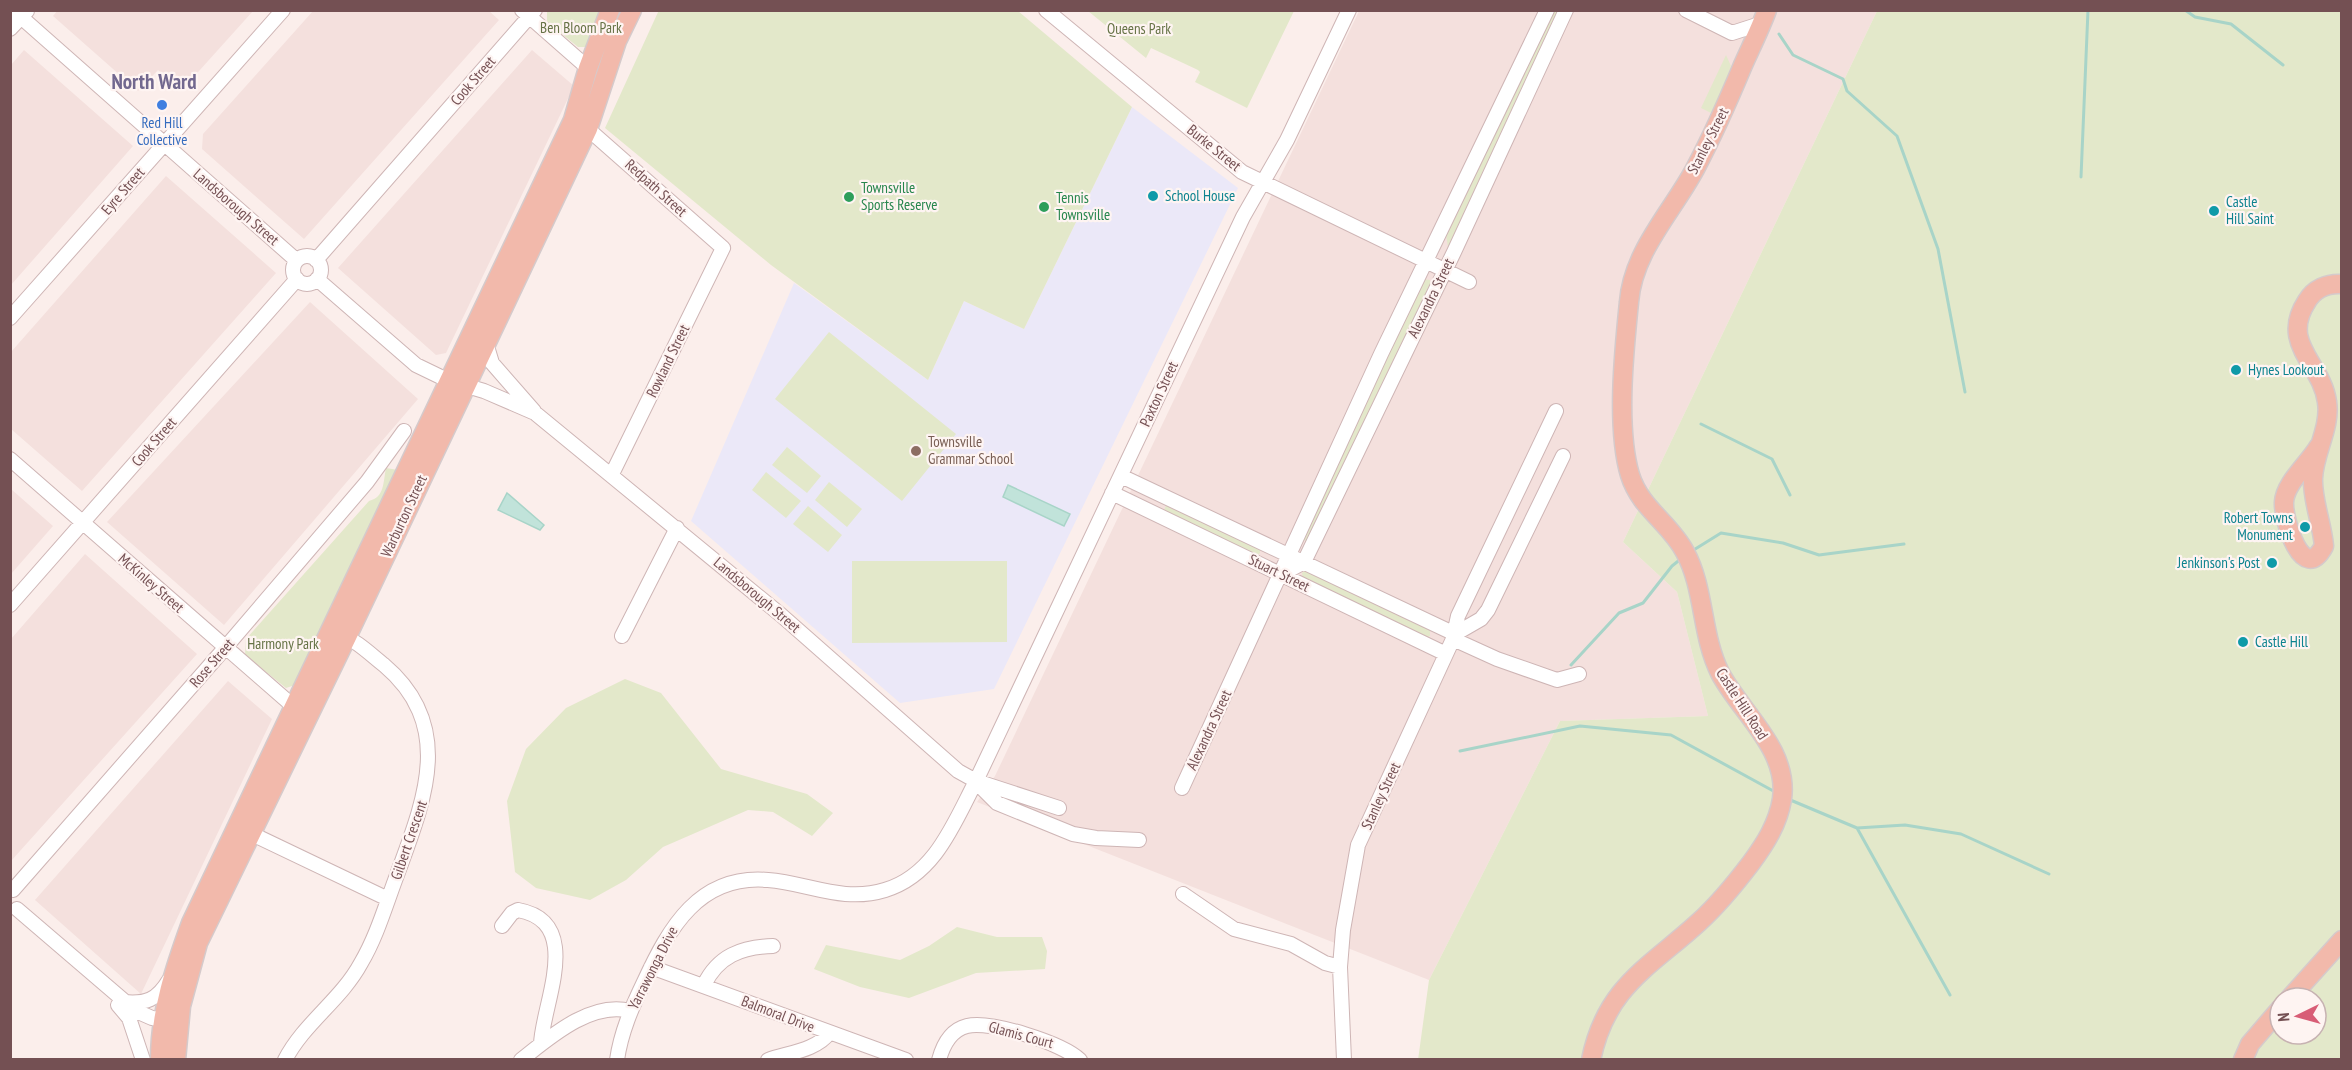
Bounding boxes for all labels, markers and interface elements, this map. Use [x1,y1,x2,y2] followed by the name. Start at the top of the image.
[540,18,622,37] park label: Ben Bloom Park
[1107,19,1171,38] park label: Queens Park
[446,52,499,109] street label: Cook Street
[111,68,197,95] district label: North Ward
[155,98,169,112] marker: Red Hill Collective
[1683,104,1732,177] street label: Stanley Street
[137,113,187,149] place label: Red Hill Collective
[1184,120,1245,175] street label: Burke Street
[621,155,691,220] street label: Redpath Street
[97,163,148,218] street label: Eyre Street
[190,164,283,249] street label: Landsborough Street
[861,178,937,214] place label: Townsville Sports Reserve
[1165,186,1235,205] place label: School House
[1056,188,1110,224] place label: Tennis Townsville
[1146,189,1160,203] marker: School House
[842,190,856,204] marker: Townsville Sports Reserve
[2226,192,2274,228] place label: Castle Hill Saint
[1037,200,1051,214] marker: Tennis Townsville
[2207,204,2221,218] marker: Castle Hill Saint
[1403,255,1458,341] street label: Alexandra Street
[642,321,693,400] street label: Rowland Street
[1135,358,1182,429] street label: Paxton Street
[2248,360,2324,379] place label: Hynes Lookout
[2229,363,2243,377] marker: Hynes Lookout
[127,413,180,470] street label: Cook Street
[928,432,1014,468] place label: Townsville Grammar School
[909,444,923,458] marker: Townsville Grammar School
[376,472,431,560] street label: Warburton Street
[2224,508,2293,544] place label: Robert Towns Monument
[2298,520,2312,534] marker: Robert Towns Monument
[115,549,188,616] street label: McKinley Street
[1245,550,1313,596] street label: Stuart Street
[710,553,805,636] street label: Landsborough Street
[2177,553,2260,572] place label: Jenkinson's Post
[2265,556,2279,570] marker: Jenkinson's Post
[2255,632,2309,651] place label: Castle Hill
[185,634,238,691] street label: Rose Street
[247,634,319,653] park label: Harmony Park
[2236,635,2250,649] marker: Castle Hill
[1712,664,1773,743] street label: Castle Hill Road
[1182,687,1235,773] street label: Alexandra Street
[1357,759,1404,832] street label: Stanley Street
[386,798,431,882] street label: Gilbert Crescent
[623,923,682,1013] street label: Yarrawonga Drive
[2268,986,2328,1046] north arrow
[739,991,817,1036] street label: Balmoral Drive
[2273,1012,2293,1022] text: N
[987,1017,1056,1052] street label: Glamis Court

